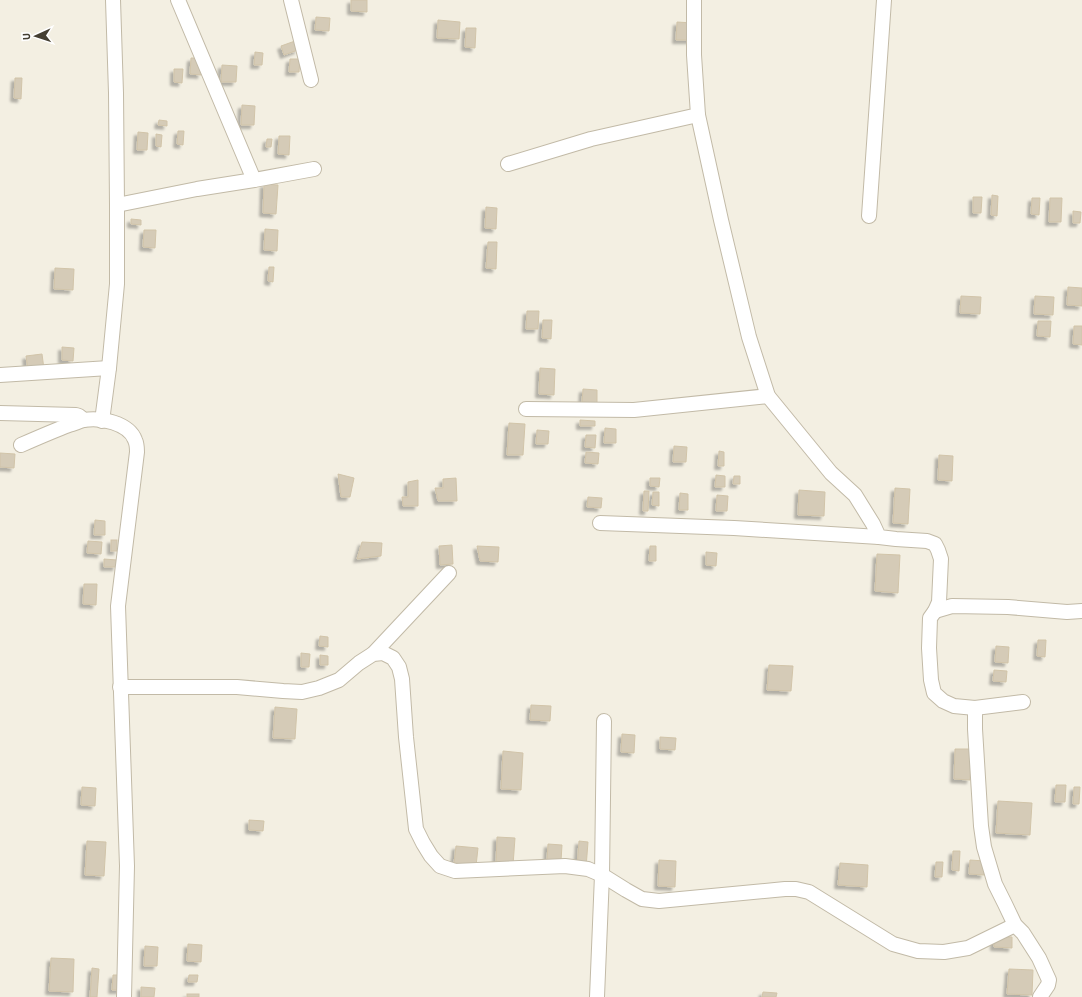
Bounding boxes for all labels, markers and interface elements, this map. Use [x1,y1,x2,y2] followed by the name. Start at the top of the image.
[16,16,56,56] north arrow
[19,32,34,41] text: U

